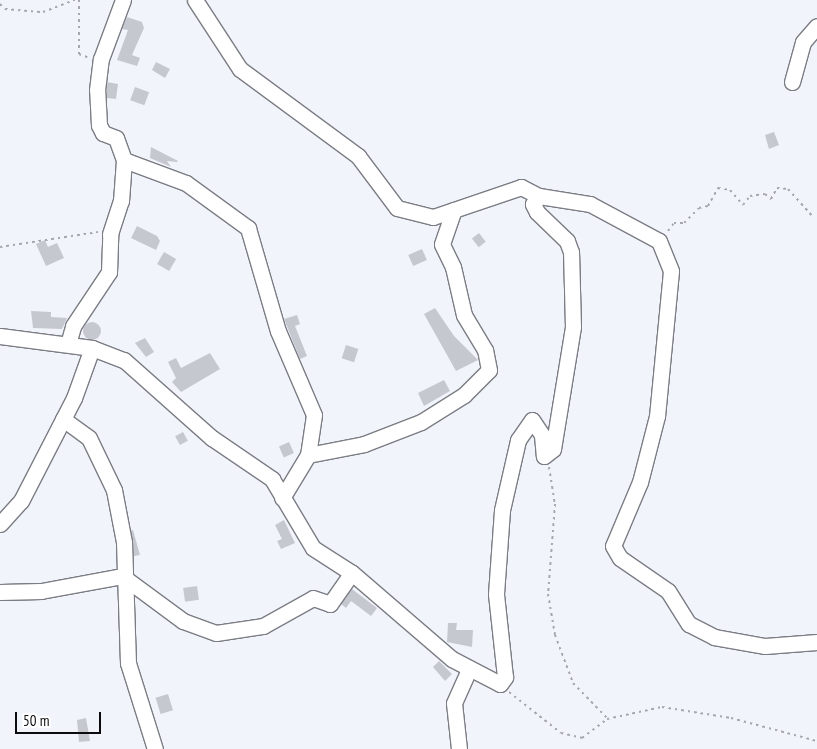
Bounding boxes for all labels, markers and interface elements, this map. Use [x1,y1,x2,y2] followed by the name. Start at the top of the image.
[18,702,104,734] scale bar
[23,711,49,730] text: 50 m

